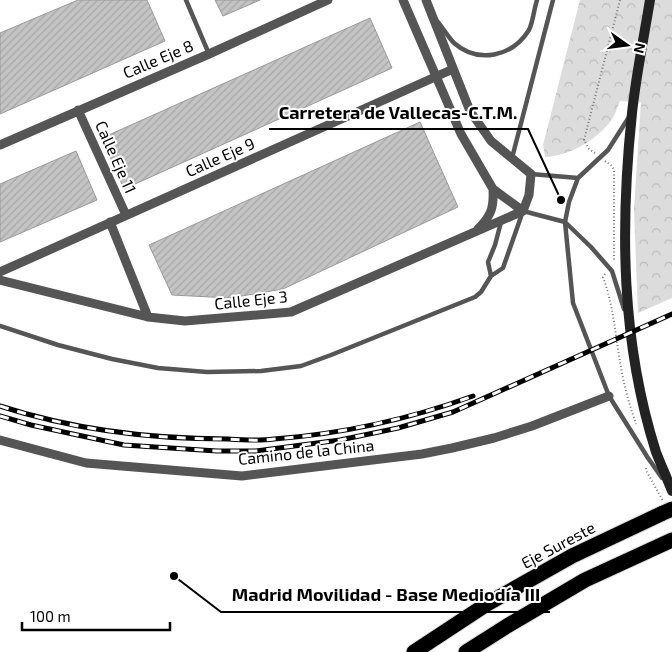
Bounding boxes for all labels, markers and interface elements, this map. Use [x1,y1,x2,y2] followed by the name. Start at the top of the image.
[602,20,652,70] north arrow
[120,35,196,83] street label: Calle Eje 8
[631,41,650,55] text: N
[269,96,528,129] callout: Carretera de Vallecas-C.T.M.
[279,101,517,123] text: Carretera de Vallecas-C.T.M.
[91,118,141,196] street label: Calle Eje 11
[182,133,258,181] street label: Calle Eje 9
[213,286,289,314] street label: Calle Eje 3
[237,435,375,468] street label: Camino de la China
[518,517,598,573] street label: Eje Sureste
[221,579,550,612] callout: Madrid Movilidad - Base Mediodía III
[232,583,540,605] text: Madrid Movilidad - Base Mediodía III
[22,600,170,632] scale bar
[30,607,71,625] text: 100 m

